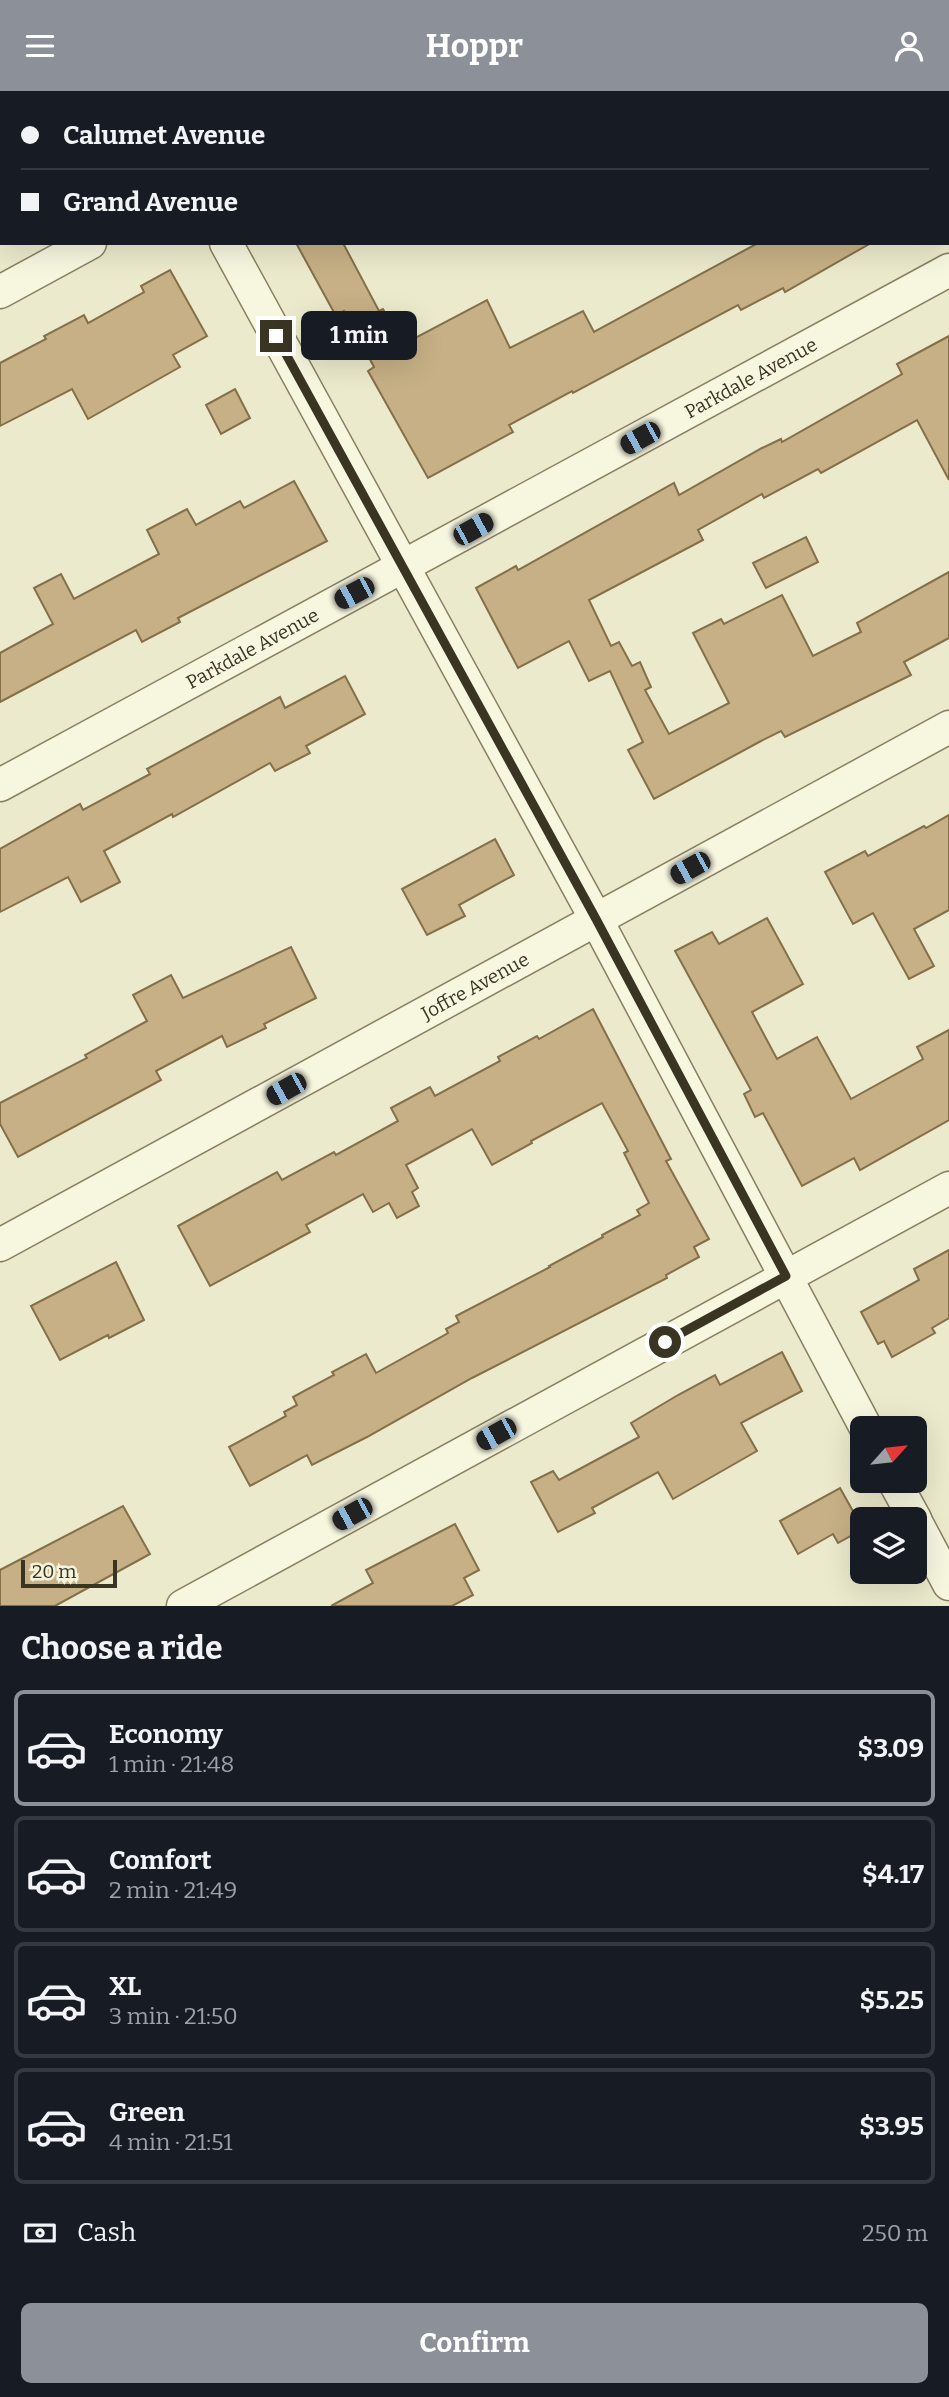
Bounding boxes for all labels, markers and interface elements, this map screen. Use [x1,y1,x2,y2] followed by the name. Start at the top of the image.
[21,27,59,65] icon: menu
[426,27,523,65] text: Hoppr
[890,27,928,65] icon: person
[63,120,265,151] text: Calumet Avenue
[63,187,238,218] text: Grand Avenue
[300,311,416,361] callout: 1 min
[260,320,292,352] route end
[330,321,388,349] text: 1 min
[681,333,821,423] street label: Parkdale Avenue
[617,419,664,457] car
[450,510,497,548] car
[331,574,378,612] car
[182,603,323,694] street label: Parkdale Avenue
[667,849,714,887] car
[416,948,533,1025] street label: Joffre Avenue
[263,1070,310,1108] car
[649,1326,681,1358] route start
[473,1415,520,1453] car
[850,1416,928,1493] north arrow
[850,1416,927,1584] map controls
[329,1495,376,1533] car
[850,1507,927,1584] button: layers
[21,1557,117,1589] scale bar
[32,1560,76,1583] text: 20 m
[21,1629,222,1667] text: Choose a ride
[25,1717,88,1780] icon: car
[109,1719,223,1750] text: Economy
[857,1733,924,1764] text: $3.09
[109,1750,234,1778] text: 1 min · 21:48
[25,1843,88,1906] icon: car
[109,1845,212,1876] text: Comfort
[862,1859,924,1890] text: $4.17
[109,1876,237,1904] text: 2 min · 21:49
[25,1969,88,2032] icon: car
[109,1971,141,2002] text: XL
[859,1985,924,2016] text: $5.25
[109,2002,238,2030] text: 3 min · 21:50
[25,2095,88,2158] icon: car
[109,2097,185,2128] text: Green
[859,2111,924,2142] text: $3.95
[109,2128,233,2156] text: 4 min · 21:51
[21,2214,59,2252] icon: cash
[77,2217,136,2248] text: Cash
[862,2219,928,2247] text: 250 m
[21,2303,928,2383] button: Confirm

